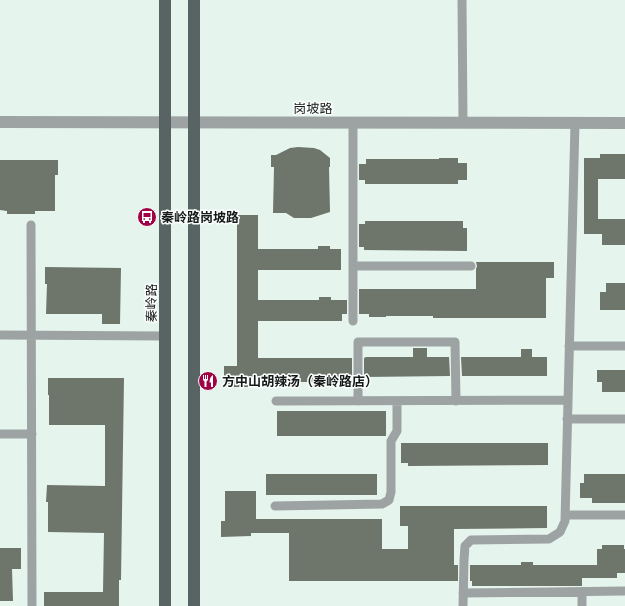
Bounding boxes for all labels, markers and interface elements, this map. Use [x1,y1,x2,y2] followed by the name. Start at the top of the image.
[293,101,333,116] street label: 岗坡路
[136,206,158,228] bus stop icon: 秦岭路岗坡路
[161,210,239,225] place label: 秦岭路岗坡路
[144,283,159,323] street label: 秦岭路
[197,370,219,392] restaurant icon: 方中山胡辣汤（秦岭路店）
[222,374,378,389] place label: 方中山胡辣汤（秦岭路店）

